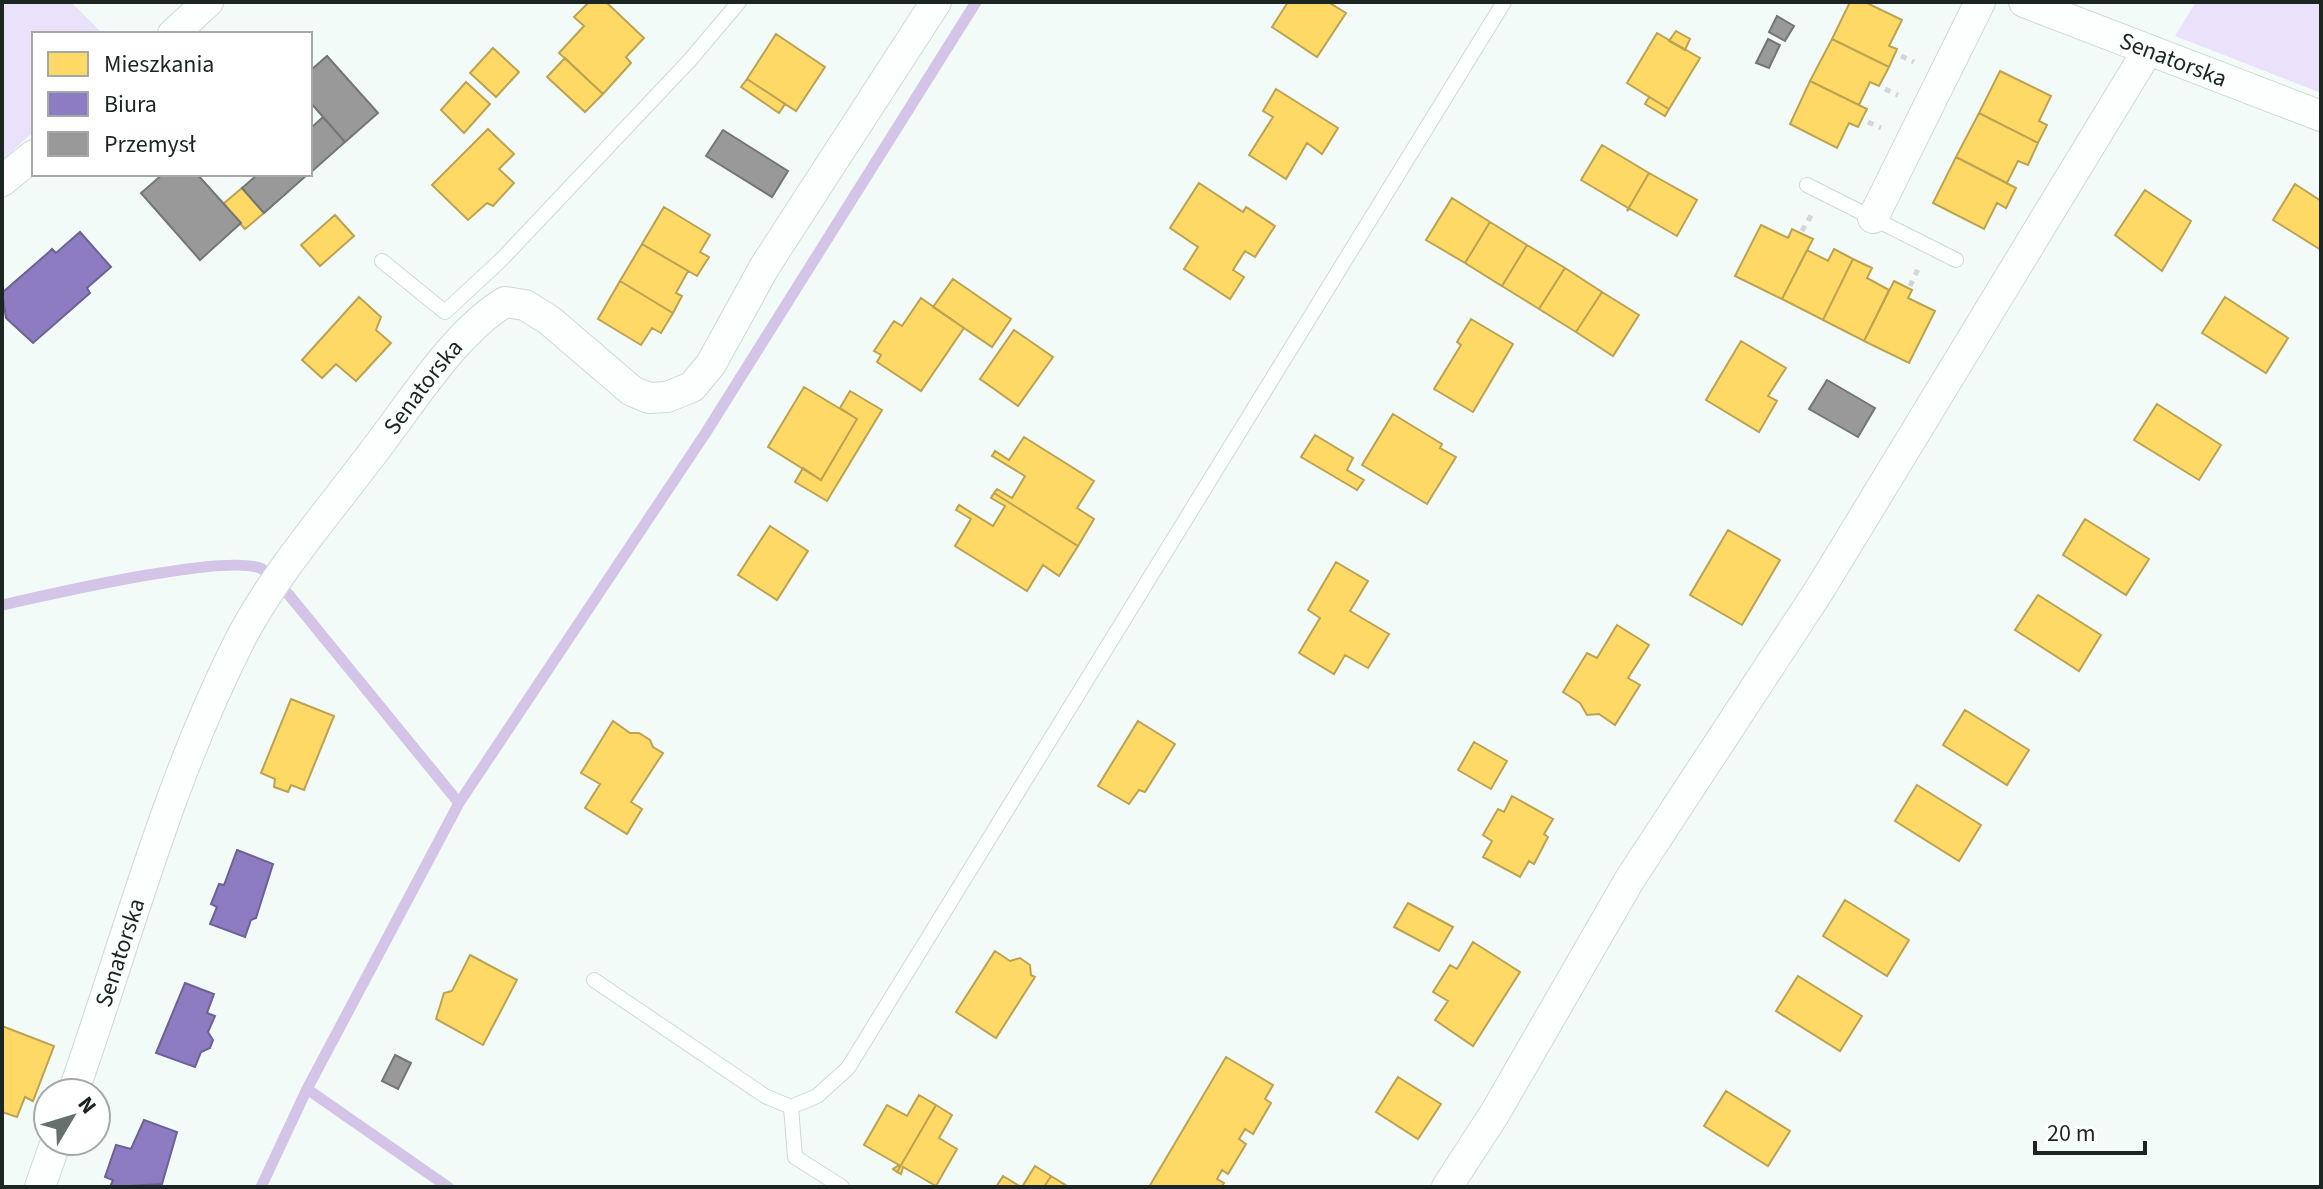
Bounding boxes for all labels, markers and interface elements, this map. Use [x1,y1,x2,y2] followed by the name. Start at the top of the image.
[2115,23,2232,96] street label: Senatorska
[32,32,312,176] legend
[104,47,214,82] text: Mieszkania
[104,87,157,122] text: Biura
[104,127,197,162] text: Przemysł
[375,331,471,442] street label: Senatorska
[86,894,154,1012] street label: Senatorska
[32,1077,112,1157] north arrow
[70,1090,104,1121] text: N
[2035,1105,2145,1155] scale bar
[2047,1116,2096,1151] text: 20 m

